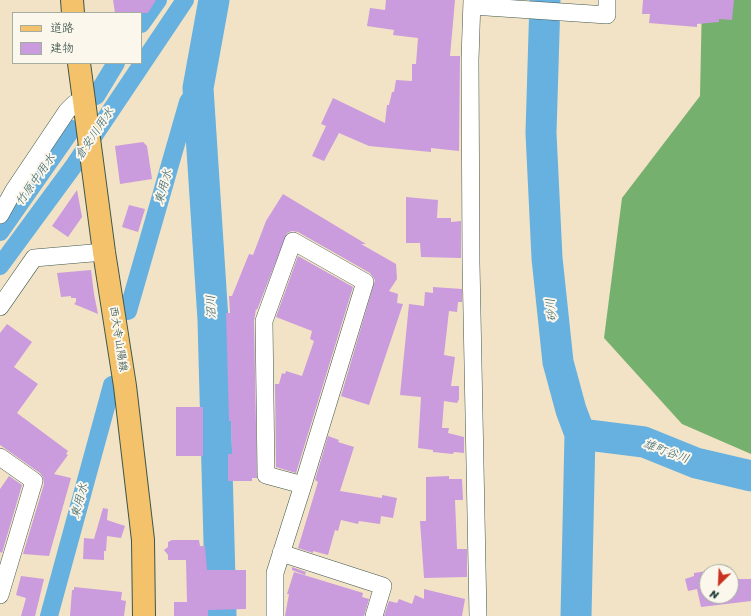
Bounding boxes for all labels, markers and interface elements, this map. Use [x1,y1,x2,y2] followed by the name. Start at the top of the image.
[12,12,142,64] legend
[50,17,74,39] text: 道路
[50,37,74,59] text: 建物
[72,105,118,163] water label: 倉安川用水
[13,151,59,209] water label: 竹原中用水
[152,168,176,206] water label: 東用水
[204,295,220,319] water label: 沼川
[544,297,560,323] water label: 砂川
[106,305,130,373] street label: 西大寺山陽線
[641,437,691,467] water label: 雄町谷川
[68,482,92,520] water label: 東用水
[699,564,739,604] north arrow
[707,584,722,605] text: N

